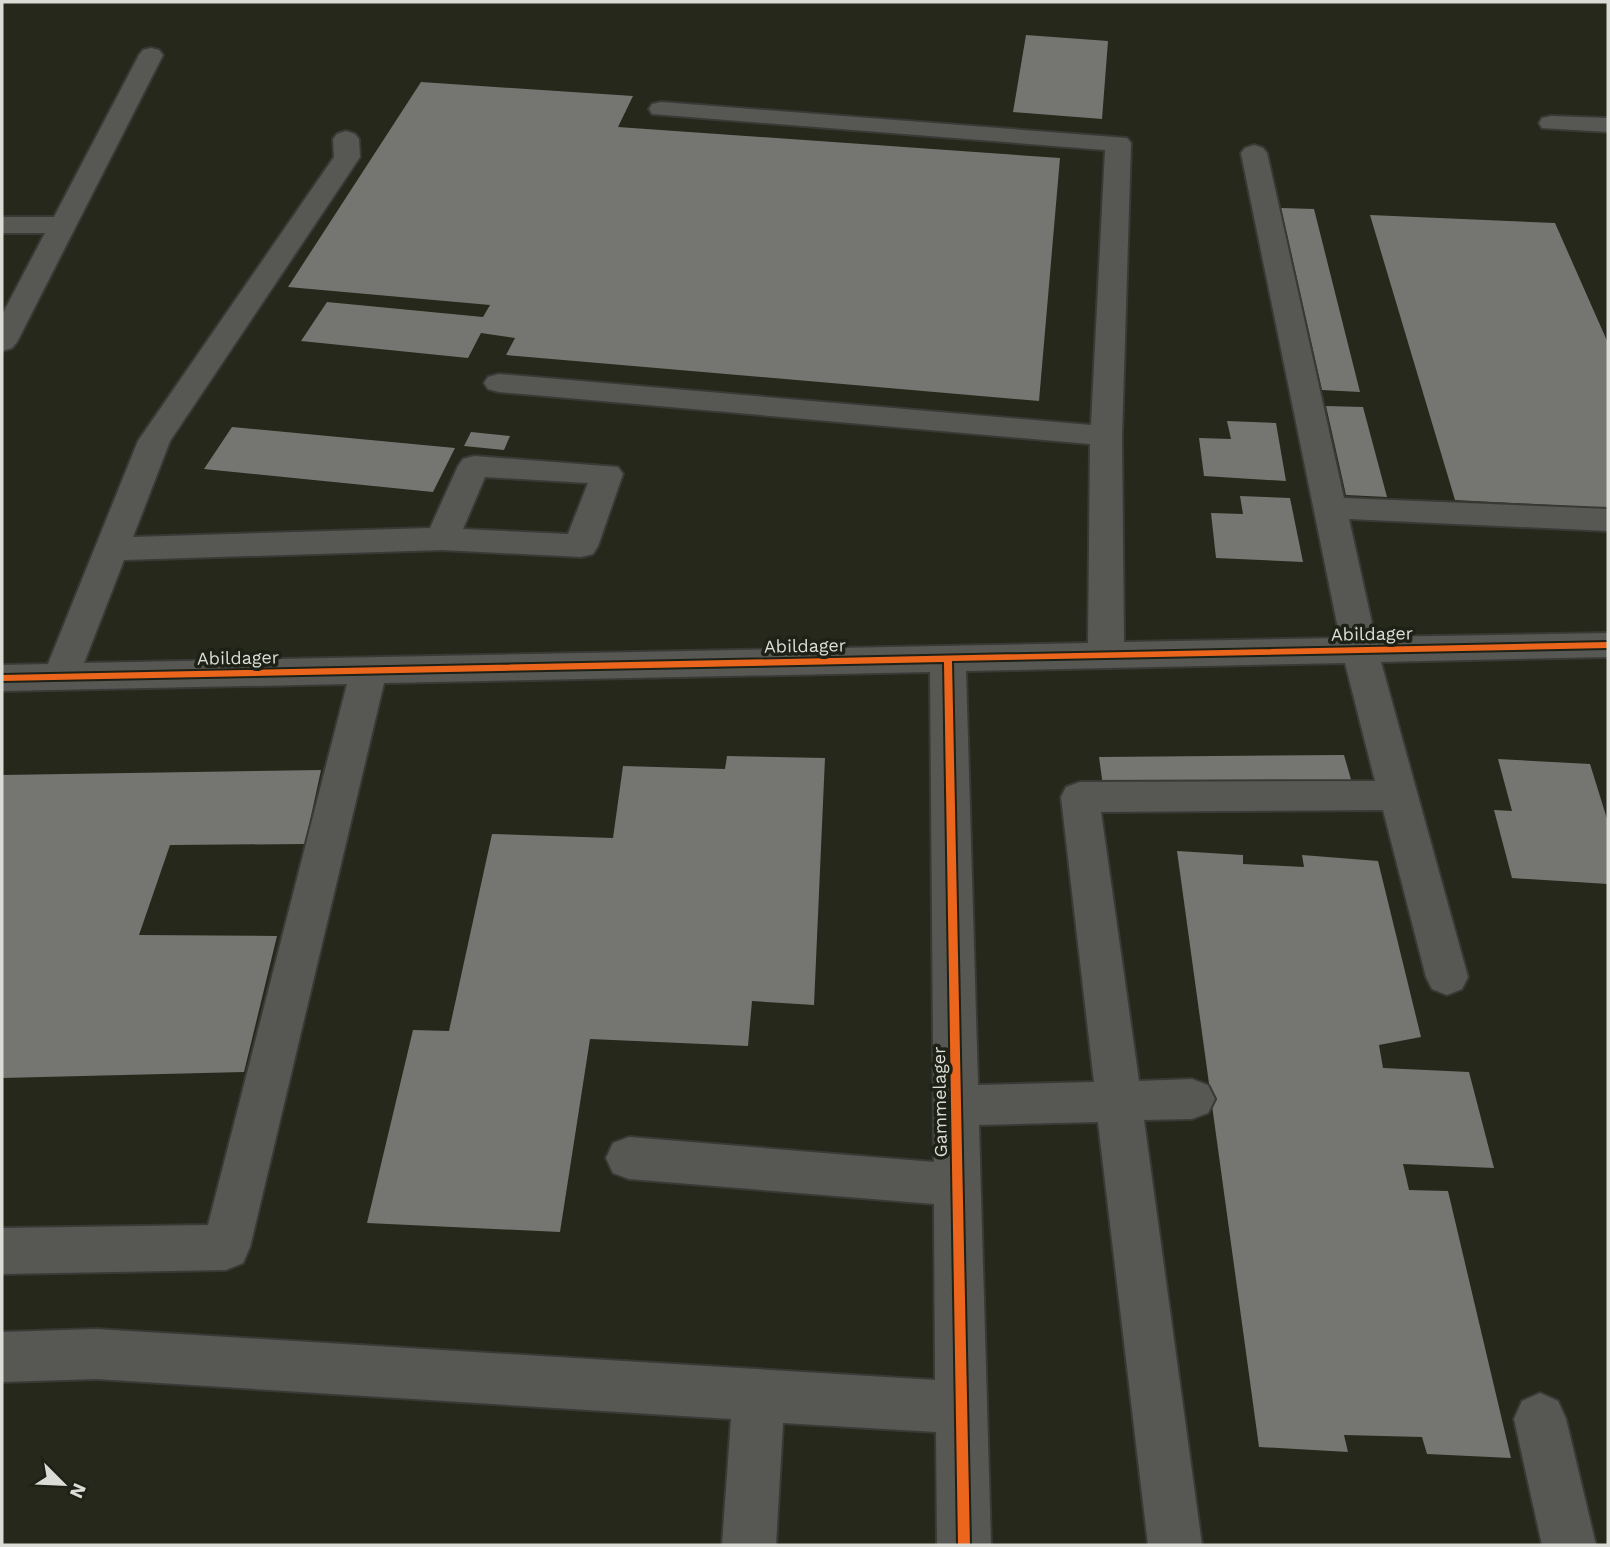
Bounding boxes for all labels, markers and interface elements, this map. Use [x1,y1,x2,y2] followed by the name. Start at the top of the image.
[1331,622,1413,645] street label: Abildager
[764,634,846,657] street label: Abildager
[197,646,279,669] street label: Abildager
[928,1046,951,1158] street label: Gammelager
[28,1449,98,1519] north arrow
[65,1480,91,1502] text: N

